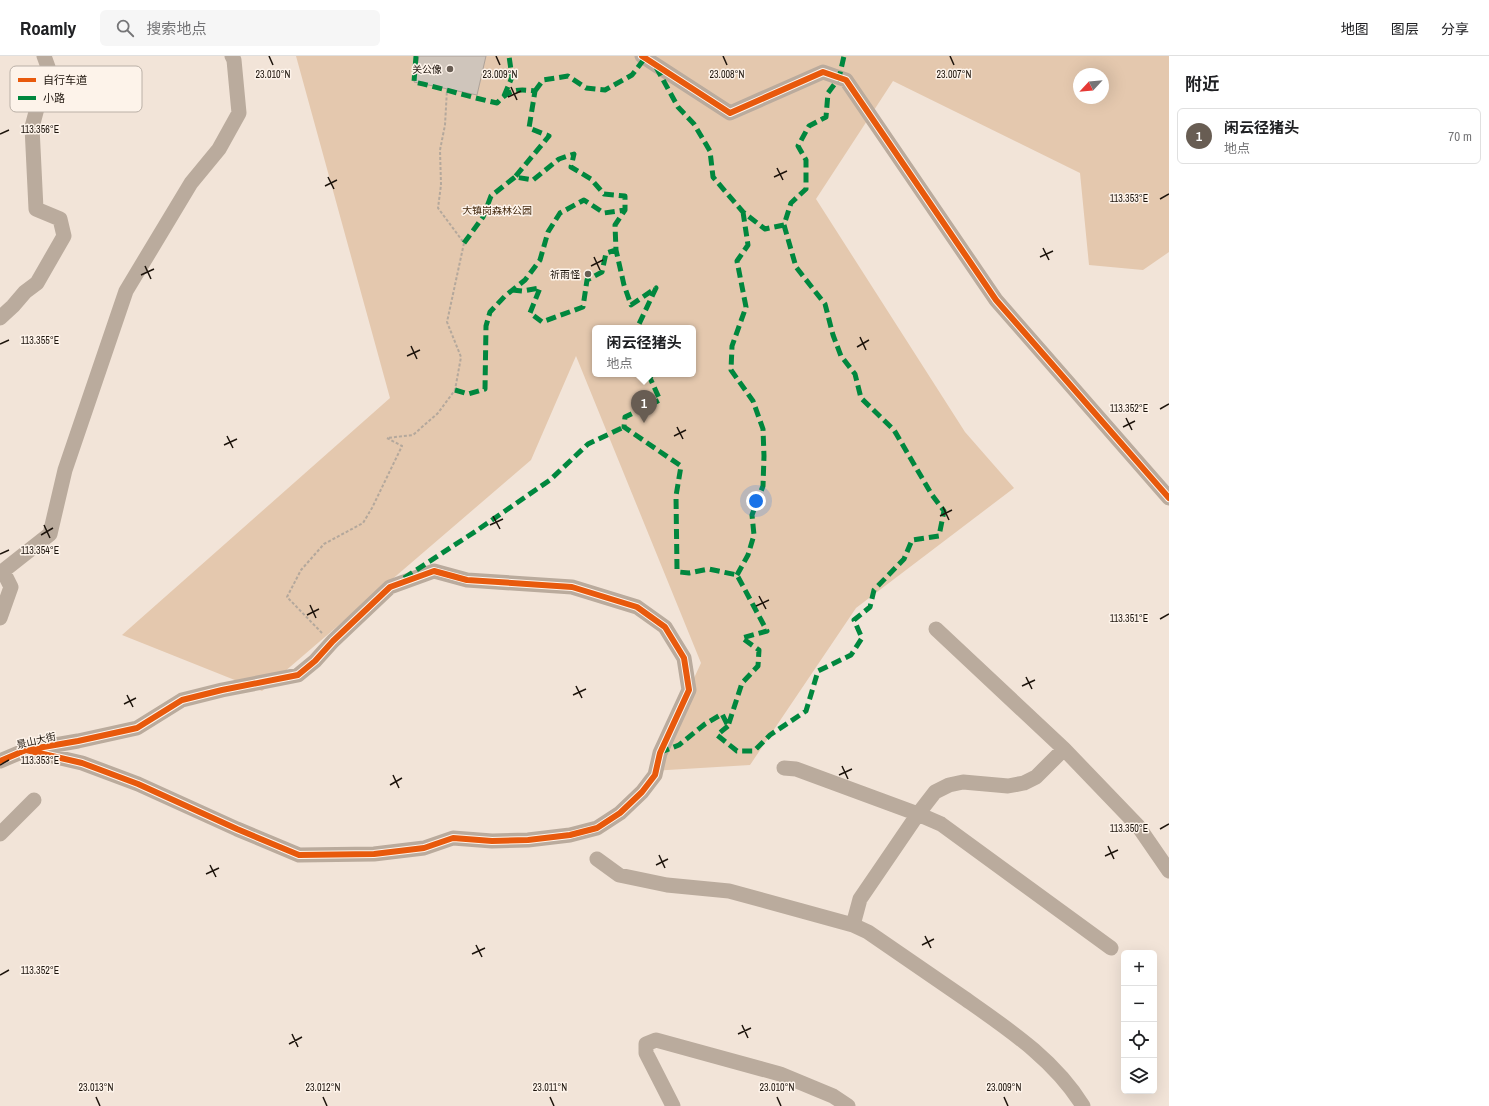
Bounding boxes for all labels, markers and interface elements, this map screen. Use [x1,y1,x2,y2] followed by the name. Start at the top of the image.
[100,10,380,46] search box
[20,15,76,41] text: Roamly
[114,17,136,39] icon: search
[146,18,206,39] text: 搜索地点
[1341,20,1369,38] text: 地图
[1391,20,1419,38] text: 图层
[1441,20,1469,38] text: 分享
[412,63,442,76] place label: 关公像
[445,64,455,74] marker: 关公像
[10,66,142,112] legend
[256,68,291,81] text: 23.010°N
[483,68,518,81] text: 23.009°N
[710,68,745,81] text: 23.008°N
[937,68,972,81] text: 23.007°N
[1073,68,1109,104] north arrow
[1185,72,1219,95] text: 附近
[43,73,87,87] text: 自行车道
[43,91,65,105] text: 小路
[1224,117,1299,138] text: 闲云径猪头
[21,123,59,136] text: 113.356°E
[1196,128,1202,145] text: 1
[1448,128,1472,145] text: 70 m
[1224,140,1250,157] text: 地点
[1110,192,1148,205] text: 113.353°E
[462,204,532,217] park label: 大镇岗森林公园
[550,268,580,281] place label: 祈雨怪
[583,269,593,279] marker: 祈雨怪
[592,325,696,377] popup
[606,332,682,353] text: 闲云径猪头
[21,334,59,347] text: 113.355°E
[606,355,633,372] text: 地点
[631,390,657,423] pin: 1
[1110,402,1148,415] text: 113.352°E
[746,491,766,511] your location
[21,544,59,557] text: 113.354°E
[1110,612,1148,625] text: 113.351°E
[15,730,57,751] street label: 景山大街
[21,754,59,767] text: 113.353°E
[1110,822,1148,835] text: 113.350°E
[1121,950,1157,1094] map controls
[1121,950,1157,986] button: +
[21,964,59,977] text: 113.352°E
[1121,986,1157,1022] button: −
[1121,1022,1157,1058] button: locate
[1121,1058,1157,1094] button: layers
[79,1081,114,1094] text: 23.013°N
[306,1081,341,1094] text: 23.012°N
[533,1081,567,1094] text: 23.011°N
[760,1081,795,1094] text: 23.010°N
[987,1081,1022,1094] text: 23.009°N

